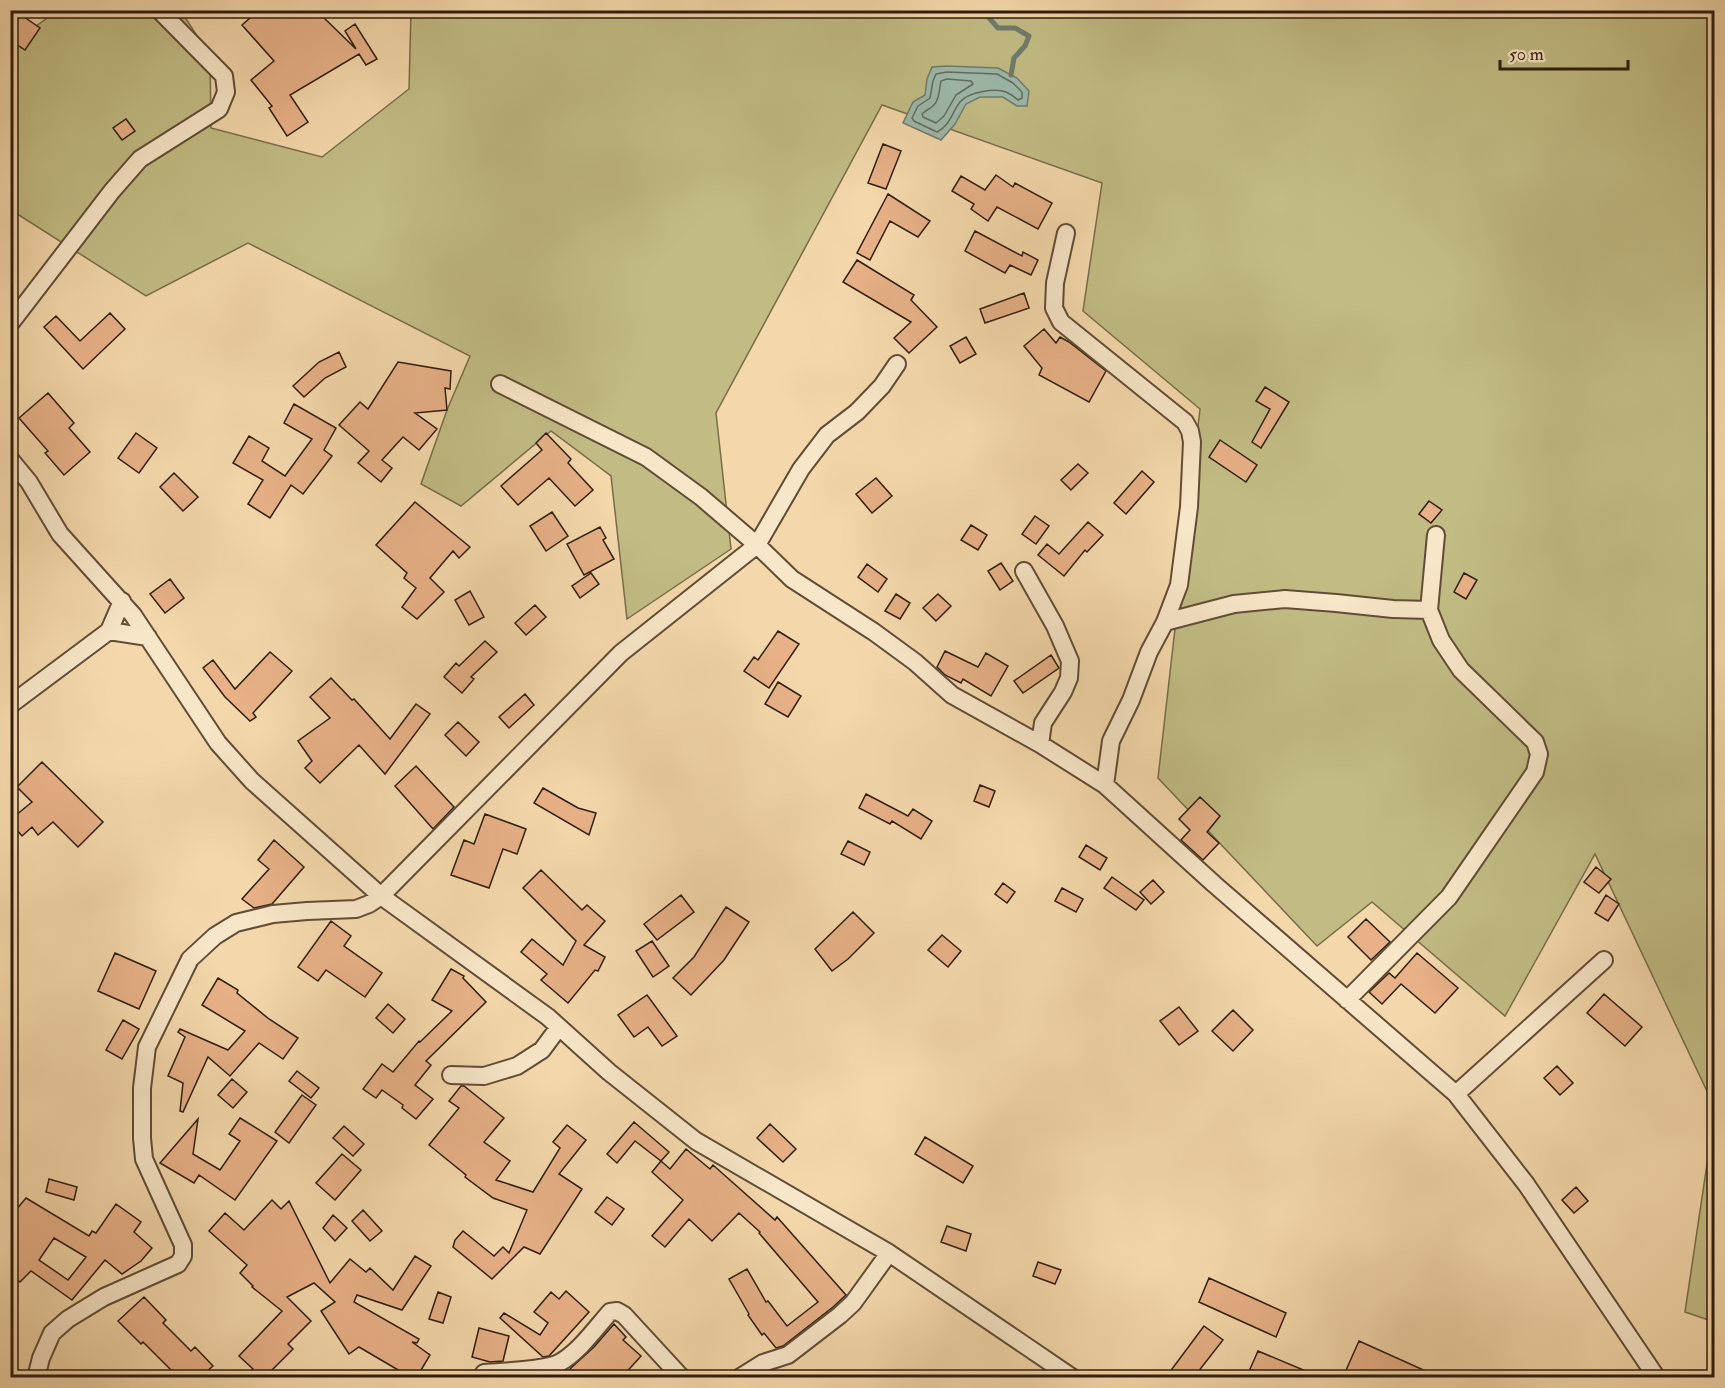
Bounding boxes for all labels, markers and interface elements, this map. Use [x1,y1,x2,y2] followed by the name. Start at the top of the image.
[1500,33,1628,71] scale bar
[1509,43,1544,66] text: 50 m

